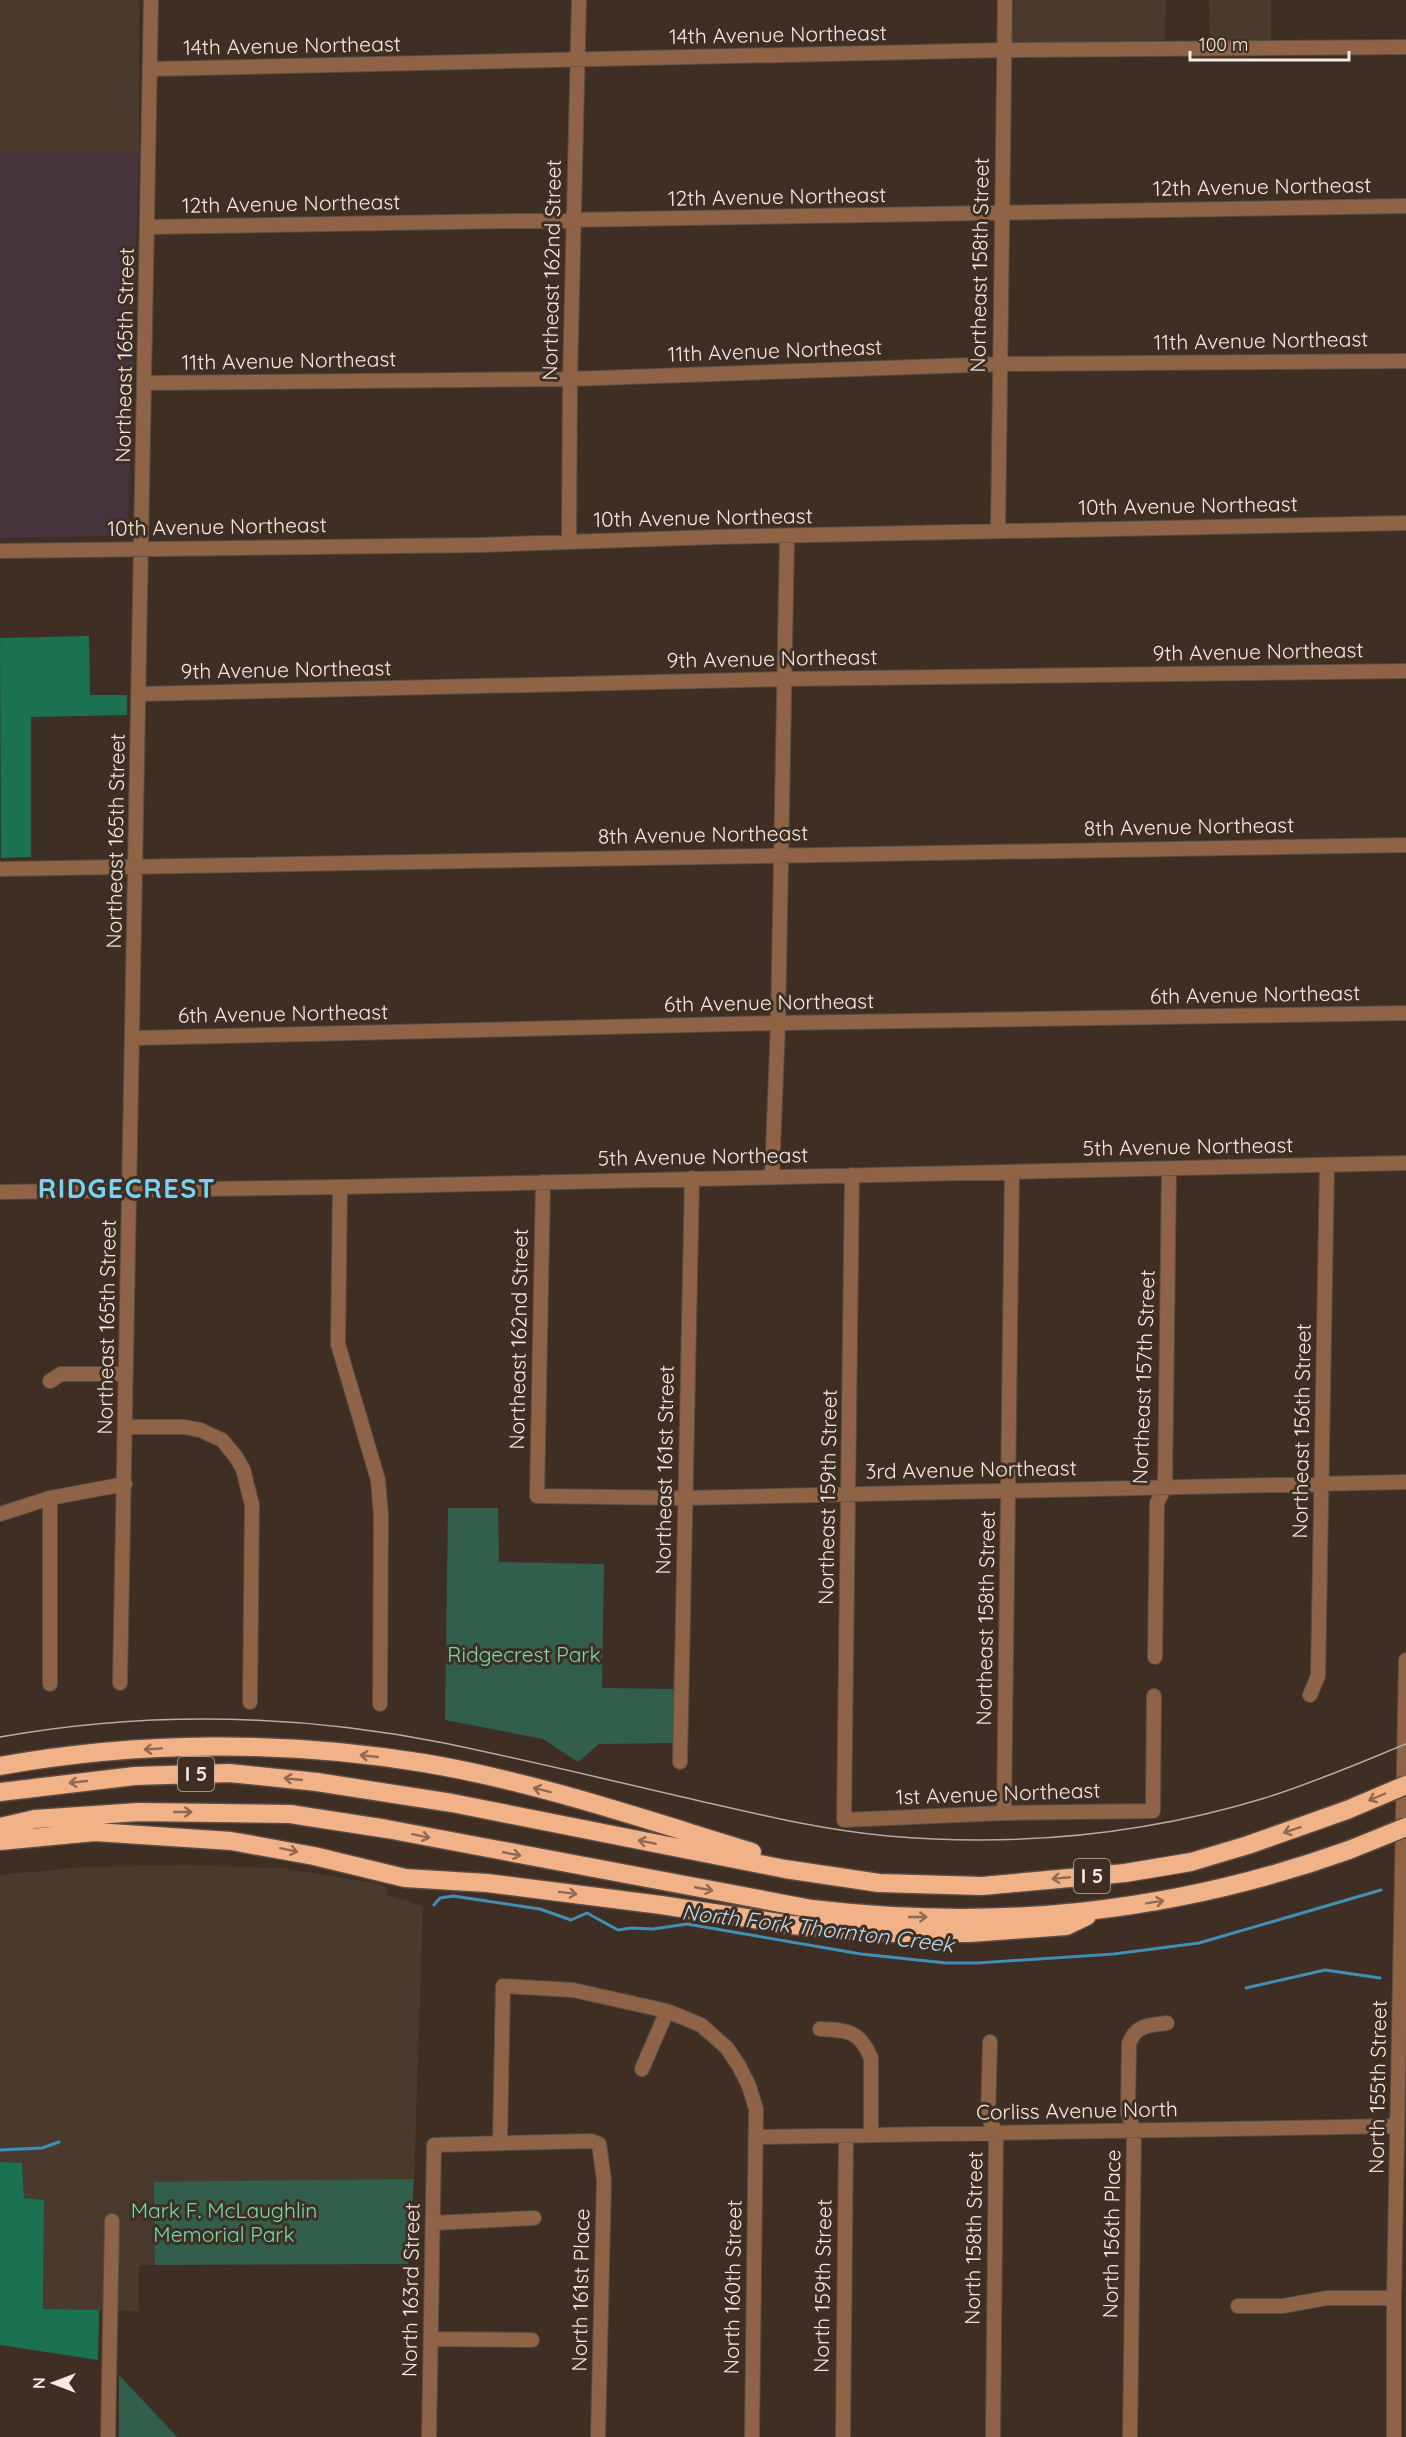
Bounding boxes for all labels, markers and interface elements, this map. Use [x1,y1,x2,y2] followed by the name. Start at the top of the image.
[669,19,887,49] street label: 14th Avenue Northeast
[1190,24,1349,62] scale bar
[183,30,401,60] street label: 14th Avenue Northeast
[1199,33,1248,56] text: 100 m
[964,157,994,373] street label: Northeast 158th Street
[536,159,566,381] street label: Northeast 162nd Street
[1153,171,1371,201] street label: 12th Avenue Northeast
[668,181,886,211] street label: 12th Avenue Northeast
[182,188,400,218] street label: 12th Avenue Northeast
[109,247,139,463] street label: Northeast 165th Street
[1153,325,1369,355] street label: 11th Avenue Northeast
[667,333,883,367] street label: 11th Avenue Northeast
[181,345,397,375] street label: 11th Avenue Northeast
[1078,490,1298,520] street label: 10th Avenue Northeast
[593,502,813,532] street label: 10th Avenue Northeast
[107,511,327,541] street label: 10th Avenue Northeast
[1152,636,1364,666] street label: 9th Avenue Northeast
[666,643,878,673] street label: 9th Avenue Northeast
[180,654,392,684] street label: 9th Avenue Northeast
[100,733,130,949] street label: Northeast 165th Street
[1084,811,1294,841] street label: 8th Avenue Northeast
[598,819,808,849] street label: 8th Avenue Northeast
[1150,979,1360,1009] street label: 6th Avenue Northeast
[664,987,874,1017] street label: 6th Avenue Northeast
[178,998,388,1028] street label: 6th Avenue Northeast
[1083,1131,1293,1161] street label: 5th Avenue Northeast
[598,1141,808,1171] street label: 5th Avenue Northeast
[38,1171,216,1205] district label: RIDGECREST
[91,1219,121,1435] street label: Northeast 165th Street
[503,1228,533,1450] street label: Northeast 162nd Street
[1126,1269,1160,1485] street label: Northeast 157th Street
[1286,1323,1316,1539] street label: Northeast 156th Street
[649,1365,679,1575] street label: Northeast 161st Street
[812,1389,842,1605] street label: Northeast 159th Street
[865,1454,1077,1484] street label: 3rd Avenue Northeast
[970,1510,1000,1726] street label: Northeast 158th Street
[447,1641,601,1667] park label: Ridgecrest Park
[144,1744,164,1755] one-way arrow
[359,1750,379,1761] one-way arrow
[178,1757,214,1791] road number: I 5
[284,1773,304,1784] one-way arrow
[895,1776,1101,1810] street label: 1st Avenue Northeast
[68,1777,88,1788] one-way arrow
[533,1784,552,1796] one-way arrow
[1368,1792,1386,1803] one-way arrow
[173,1806,193,1818] one-way arrow
[1283,1826,1302,1837] one-way arrow
[411,1831,430,1842] one-way arrow
[638,1836,657,1847] one-way arrow
[279,1845,298,1856] one-way arrow
[502,1849,521,1860] one-way arrow
[1074,1859,1110,1893] road number: I 5
[1052,1873,1072,1884] one-way arrow
[693,1884,713,1895] one-way arrow
[558,1888,578,1899] one-way arrow
[680,1897,958,1959] water label: North Fork Thornton Creek
[1144,1897,1164,1908] one-way arrow
[907,1911,927,1923] one-way arrow
[1362,2000,1392,2174] street label: North 155th Street
[976,2095,1178,2125] street label: Corliss Avenue North
[1097,2149,1125,2319] street label: North 156th Place
[958,2151,988,2325] street label: North 158th Street
[131,2197,317,2247] park label: Mark F. McLaughlin Memorial Park
[717,2199,747,2374] street label: North 160th Street
[807,2199,837,2373] street label: North 159th Street
[395,2203,425,2377] street label: North 163rd Street
[566,2208,594,2372] street label: North 161st Place
[24,2353,84,2413] north arrow
[29,2377,49,2389] text: N

